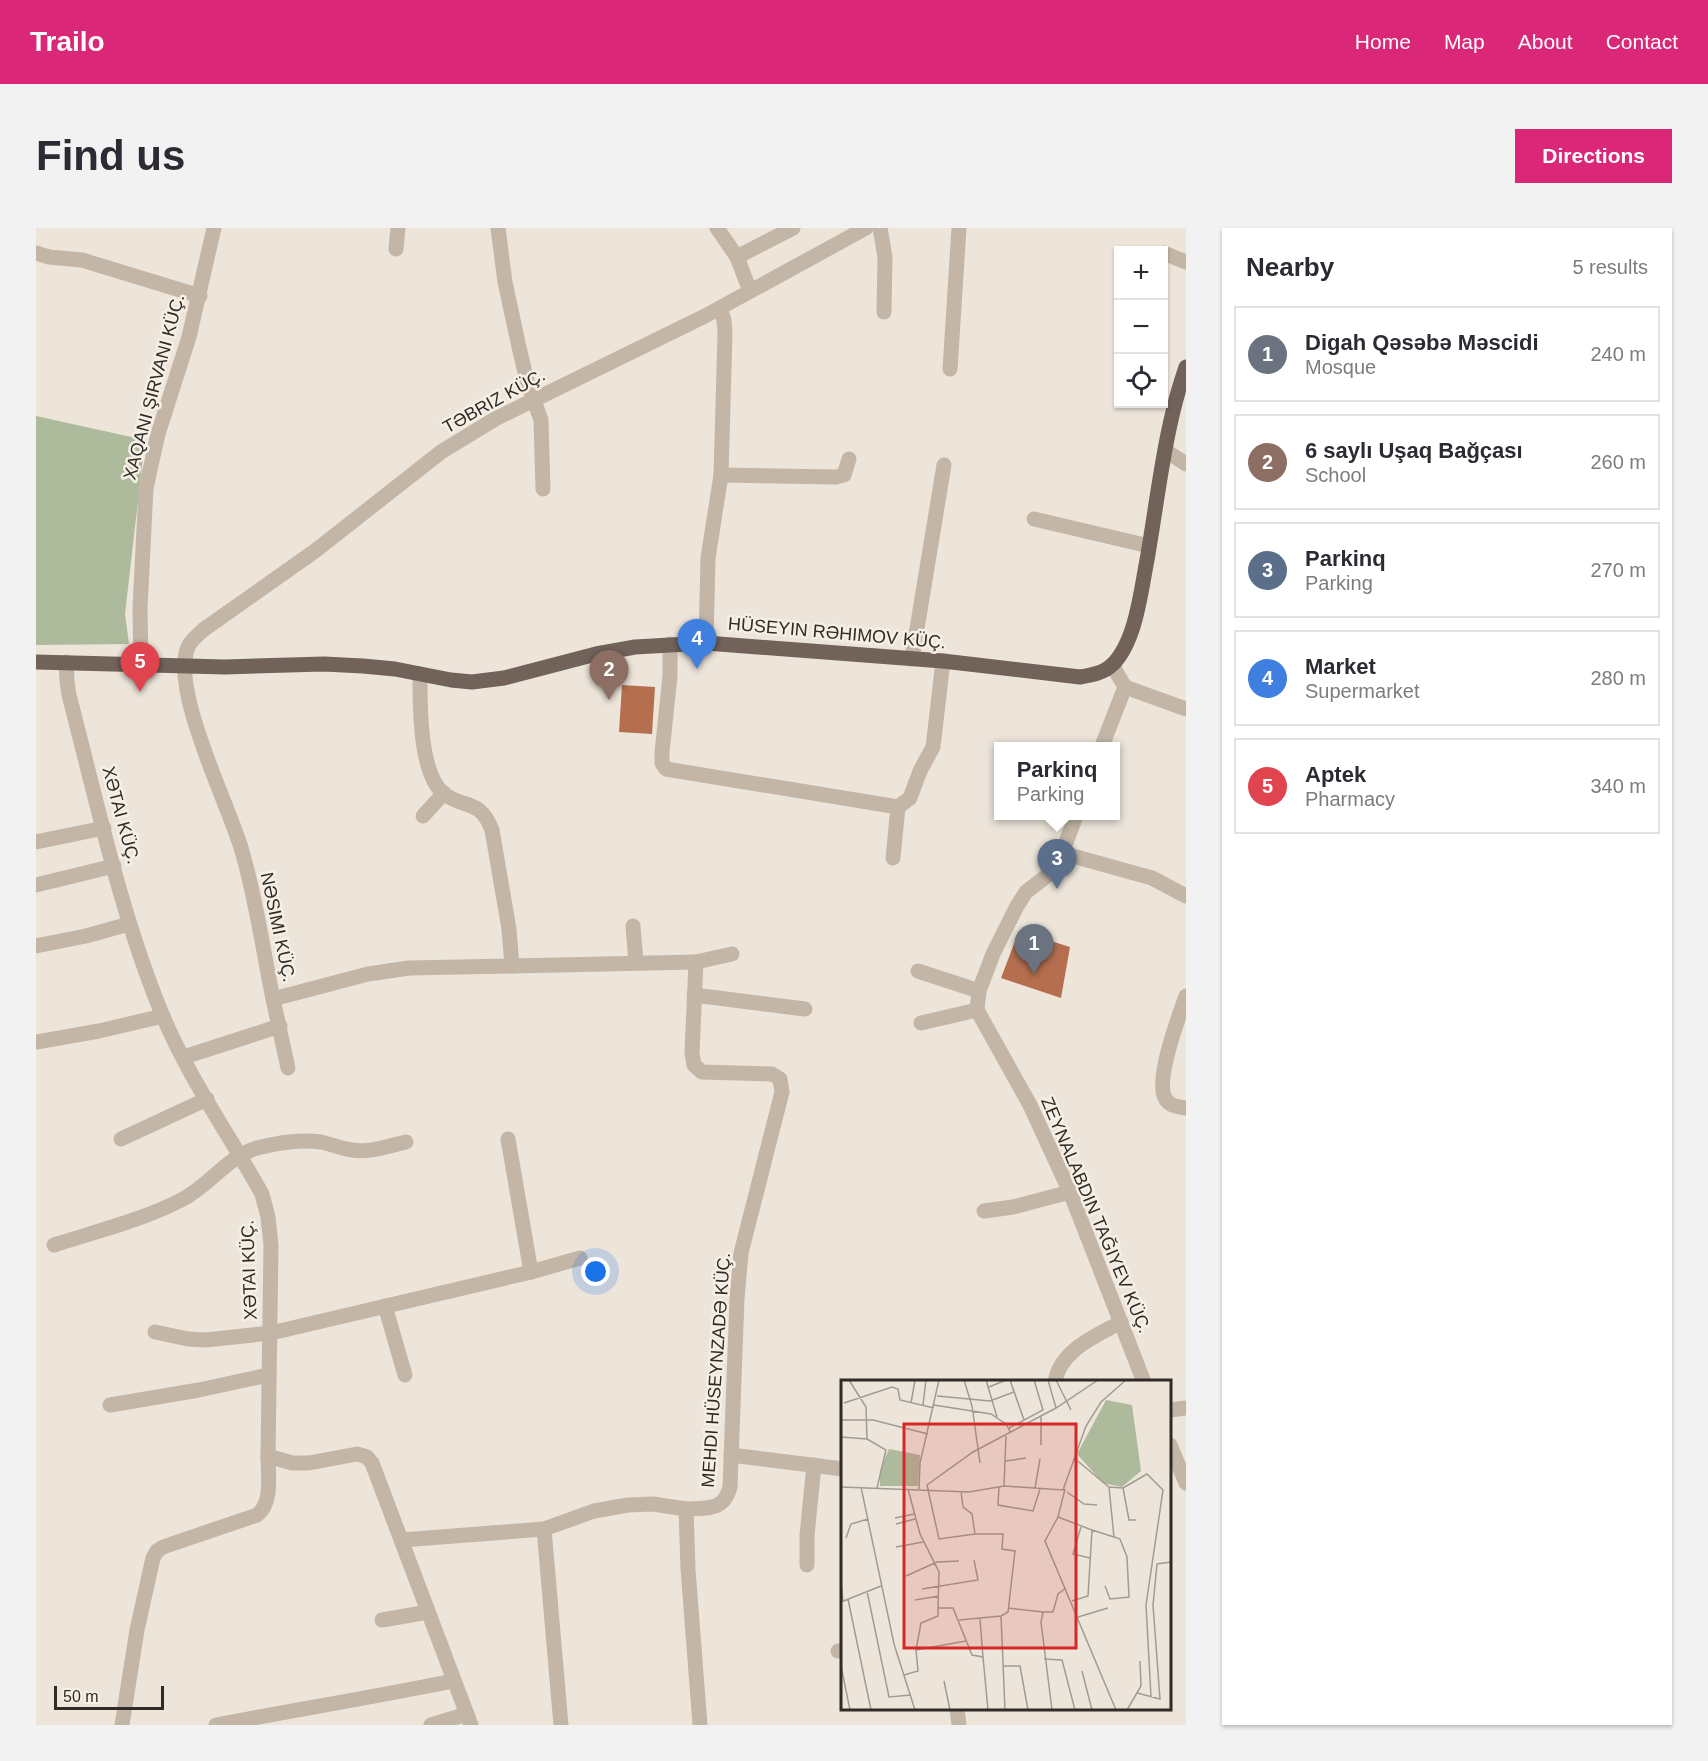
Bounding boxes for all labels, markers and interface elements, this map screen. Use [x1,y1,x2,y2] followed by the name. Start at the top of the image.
[30,26,105,57] text: Trailo
[1355,30,1411,53] text: Home
[1444,30,1485,53] text: Map
[1518,30,1573,53] text: About
[1606,30,1678,53] text: Contact
[1515,129,1672,183] button: Directions
[36,132,185,179] text: Find us
[1114,246,1168,408] map controls
[1114,246,1168,300] button: +
[1246,252,1334,282] text: Nearby
[1572,256,1648,278] text: 5 results
[120,292,188,482] street label: XAQANI ŞIRVANI KÜÇ.
[1114,300,1168,354] button: −
[1305,330,1539,355] text: Digah Qəsəbə Məscidi
[1262,343,1273,365] text: 1
[1590,343,1646,365] text: 240 m
[1114,354,1168,408] button: locate
[1305,356,1376,378] text: Mosque
[439,365,549,437] street label: TƏBRIZ KÜÇ.
[1305,438,1523,463] text: 6 saylı Uşaq Bağçası
[1262,451,1273,473] text: 2
[1590,451,1646,473] text: 260 m
[1305,464,1366,486] text: School
[1305,546,1386,571] text: Parkinq
[1262,559,1273,581] text: 3
[1590,559,1646,581] text: 270 m
[1305,572,1373,594] text: Parking
[727,614,947,652] street label: HÜSEYIN RƏHIMOV KÜÇ.
[678,620,716,669] pin: 4
[120,642,160,692] pin: 5
[590,650,628,700] pin: 2
[1305,654,1376,679] text: Market
[1262,667,1273,689] text: 4
[1590,667,1646,689] text: 280 m
[1305,680,1420,702] text: Supermarket
[994,742,1120,820] popup
[1017,757,1097,782] text: Parkinq
[1305,762,1366,787] text: Aptek
[98,764,144,866] street label: XƏTAI KÜÇ.
[1262,775,1273,797] text: 5
[1590,775,1646,797] text: 340 m
[1017,783,1084,805] text: Parking
[1305,788,1395,810] text: Pharmacy
[1038,840,1076,889] pin: 3
[257,870,299,984] street label: NƏSIMI KÜÇ.
[1014,924,1054,974] pin: 1
[1037,1094,1156,1336] street label: ZEYNALABDIN TAĞIYEV KÜÇ.
[237,1220,261,1320] street label: XƏTAI KÜÇ.
[698,1252,734,1488] street label: MEHDI HÜSEYNZADƏ KÜÇ.
[581,1257,610,1286] your location
[841,1380,1171,1710] inset map
[54,1683,164,1710] scale bar
[63,1688,99,1705] text: 50 m

